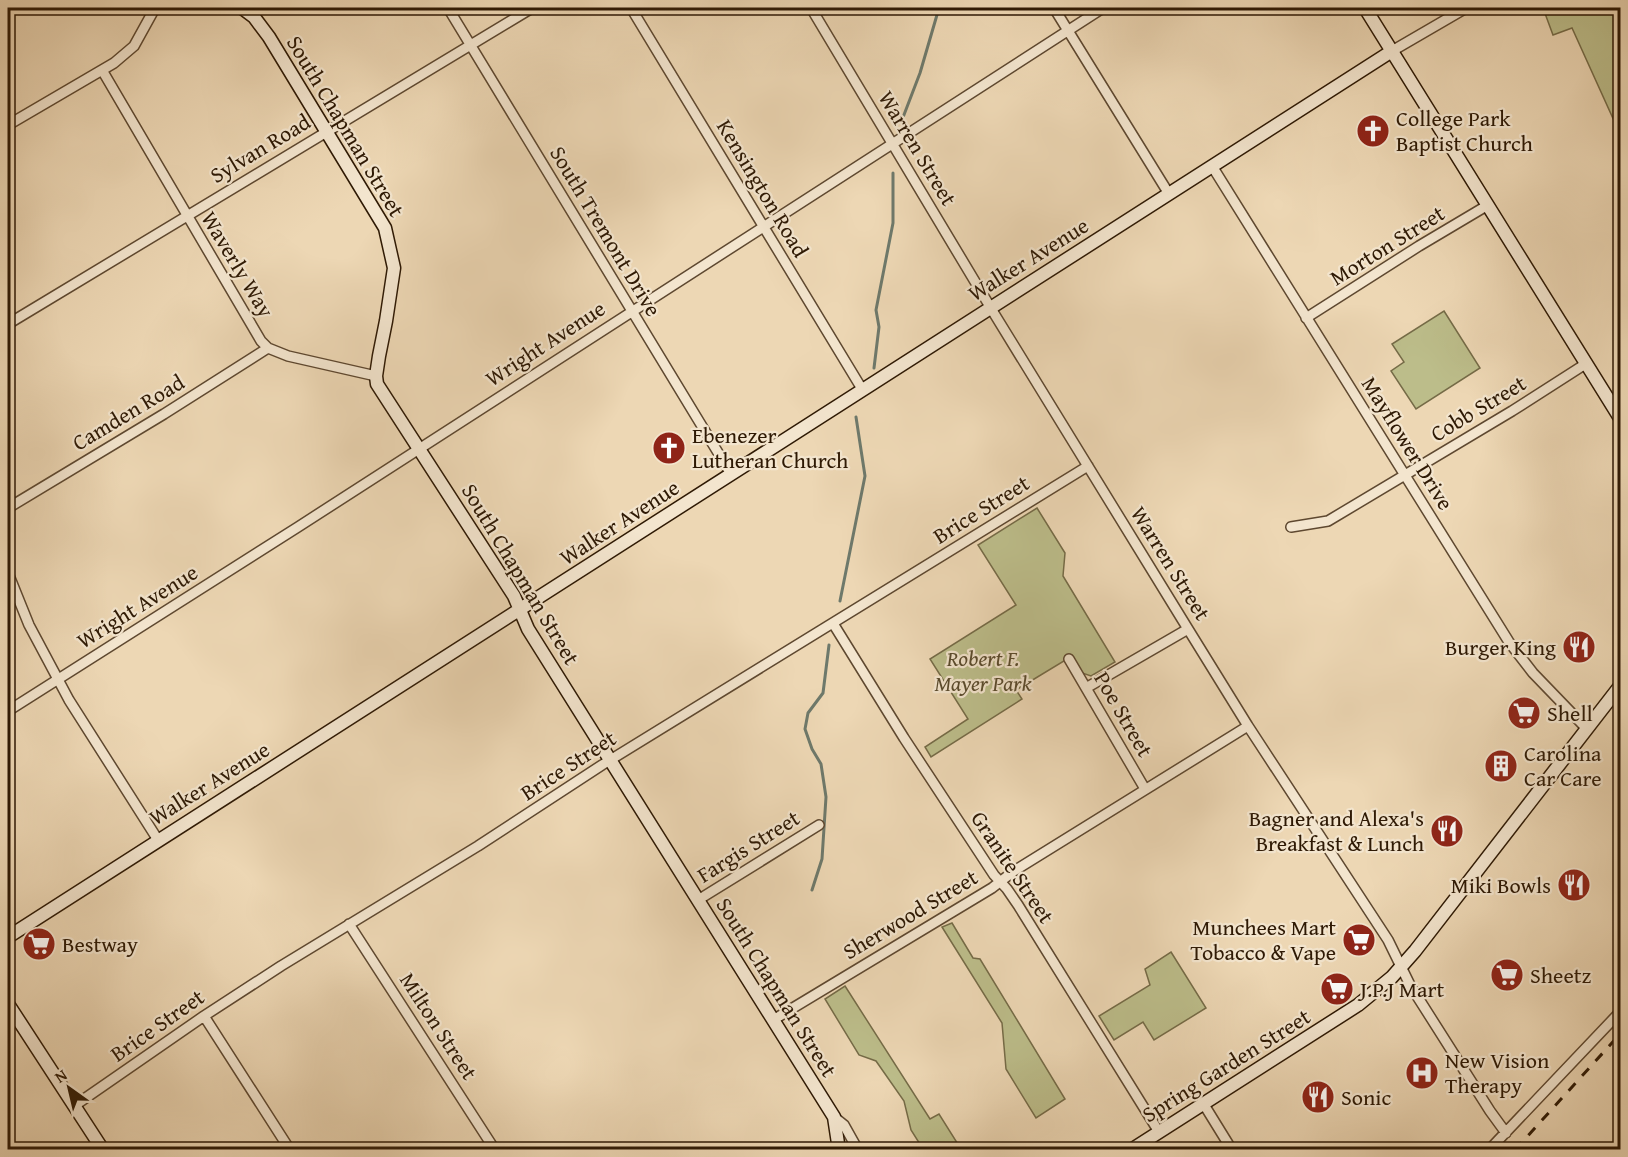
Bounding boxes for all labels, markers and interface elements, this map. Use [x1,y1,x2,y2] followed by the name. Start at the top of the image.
[279,29,413,223] street label: South Chapman Street
[871,84,965,212] street label: Warren Street
[1396,102,1533,159] place label: College Park Baptist Church
[204,105,316,191] street label: Sylvan Road
[709,113,817,263] street label: Kensington Road
[1355,113,1391,149] church icon: College Park Baptist Church
[542,140,670,322] street label: South Tremont Drive
[1323,197,1451,293] street label: Morton Street
[194,205,282,323] street label: Waverly Way
[961,209,1095,309] street label: Walker Avenue
[479,292,611,394] street label: Wright Avenue
[66,366,190,458] street label: Camden Road
[1424,367,1532,449] street label: Cobb Street
[1354,370,1462,516] street label: Mayflower Drive
[692,419,849,476] place label: Ebenezer Lutheran Church
[651,430,687,466] church icon: Ebenezer Lutheran Church
[927,467,1036,551] street label: Brice Street
[553,471,685,573] street label: Walker Avenue
[454,477,588,671] street label: South Chapman Street
[1123,500,1219,626] street label: Warren Street
[70,556,204,656] street label: Wright Avenue
[1561,629,1597,665] restaurant icon: Burger King
[1445,631,1556,663] place label: Burger King
[934,642,1032,699] park label: Robert F. Mayer Park
[1087,665,1161,763] street label: Poe Street
[1506,695,1542,731] supermarket icon: Shell
[1547,697,1593,729] place label: Shell
[514,722,622,808] street label: Brice Street
[142,733,276,833] street label: Walker Avenue
[1524,737,1602,794] place label: Carolina Car Care
[1483,748,1519,784] building icon: Carolina Car Care
[690,802,806,890] street label: Fargis Street
[1249,802,1425,859] place label: Bagner and Alexa's Breakfast & Lunch
[964,804,1063,930] street label: Granite Street
[1429,813,1465,849] restaurant icon: Bagner and Alexa's Breakfast & Lunch
[836,861,984,967] street label: Sherwood Street
[1556,867,1592,903] restaurant icon: Miki Bowls
[1451,869,1551,901] place label: Miki Bowls
[709,891,845,1083] street label: South Chapman Street
[1191,911,1336,968] place label: Munchees Mart Tobacco & Vape
[1341,922,1377,958] supermarket icon: Munchees Mart Tobacco & Vape
[21,926,57,962] supermarket icon: Bestway
[62,928,138,960] place label: Bestway
[1489,957,1525,993] supermarket icon: Sheetz
[1530,959,1592,991] place label: Sheetz
[392,966,486,1086] street label: Milton Street
[1319,971,1355,1007] supermarket icon: J.P.J Mart
[1357,973,1445,1005] place label: J.P.J Mart
[103,981,211,1069] street label: Brice Street
[1136,1000,1317,1130] street label: Spring Garden Street
[1445,1044,1550,1101] place label: New Vision Therapy
[1404,1055,1440,1091] hospital icon: New Vision Therapy
[39,1058,99,1118] north arrow
[49,1062,72,1089] text: N
[1300,1079,1336,1115] restaurant icon: Sonic
[1341,1081,1391,1113] place label: Sonic

